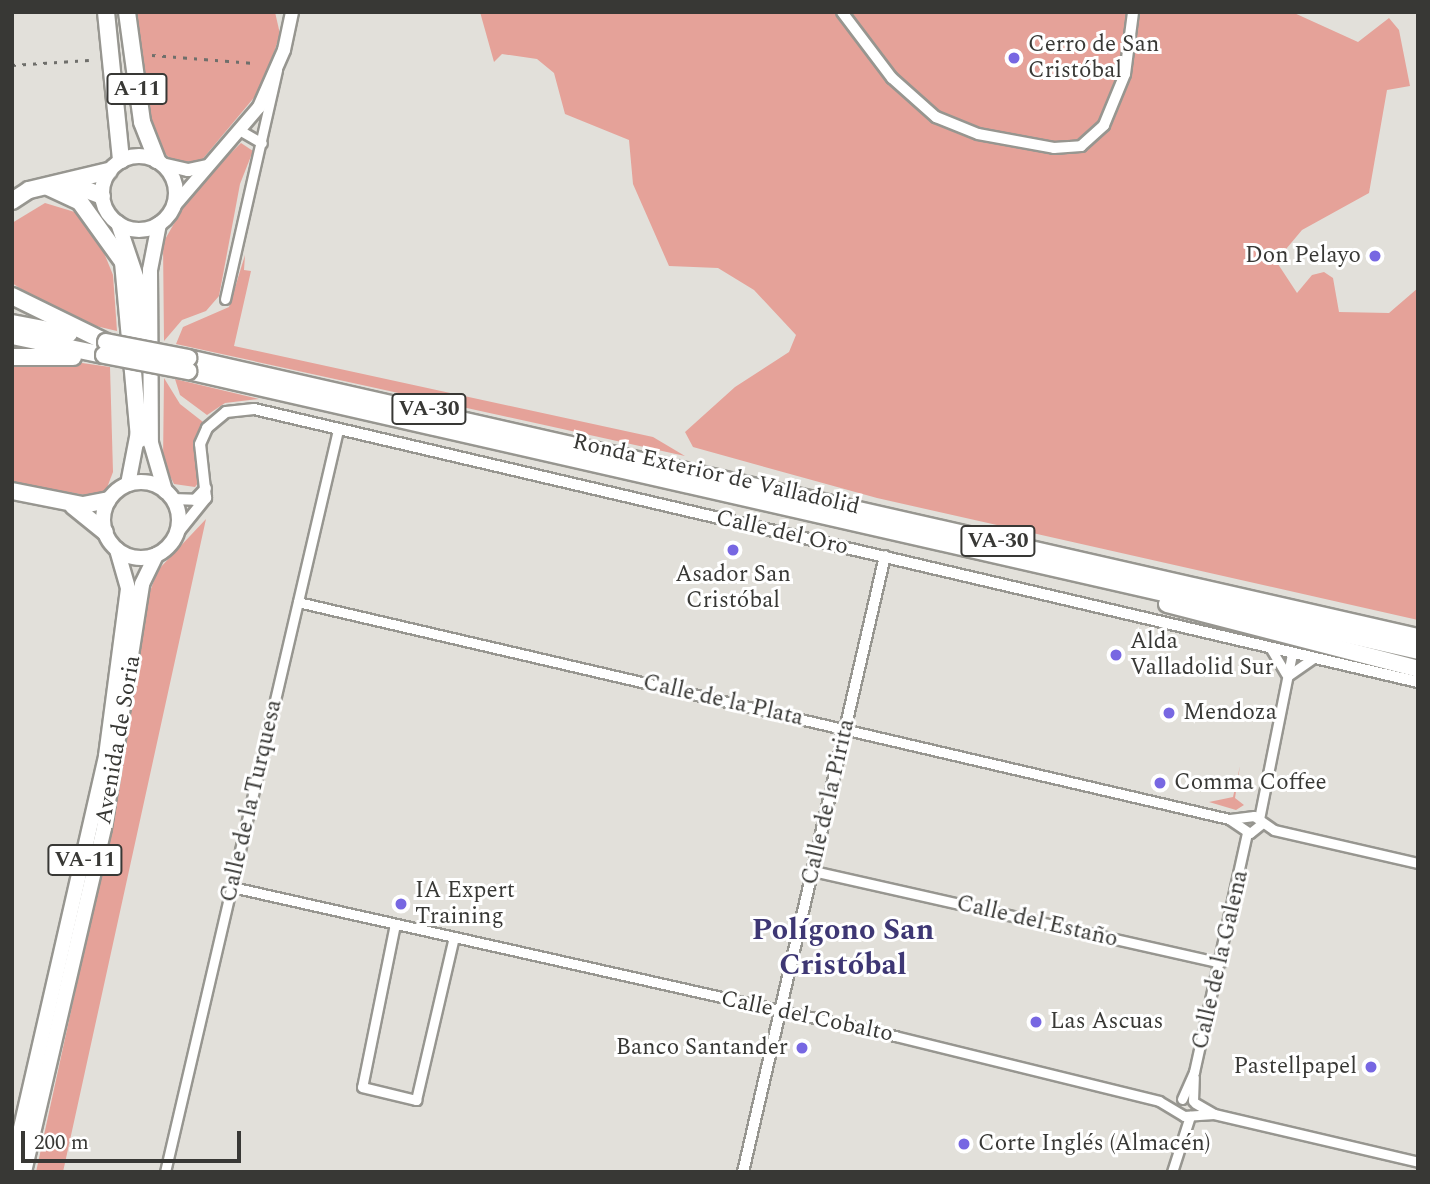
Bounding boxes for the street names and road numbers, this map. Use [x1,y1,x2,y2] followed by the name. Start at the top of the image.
[106,72,168,106] road number: A-11
[390,392,467,426] road number: VA-30
[570,429,862,521] street label: Ronda Exterior de Valladolid
[713,504,851,562] street label: Calle del Oro
[960,524,1036,558] road number: VA-30
[91,653,147,827] street label: Avenida de Soria
[640,669,806,733] street label: Calle de la Plata
[215,697,289,905] street label: Calle de la Turquesa
[797,716,861,888] street label: Calle de la Pirita
[46,842,124,878] road number: VA-11
[1187,868,1255,1052] street label: Calle de la Galena
[954,890,1120,954] street label: Calle del Estaño
[718,985,896,1049] street label: Calle del Cobalto

